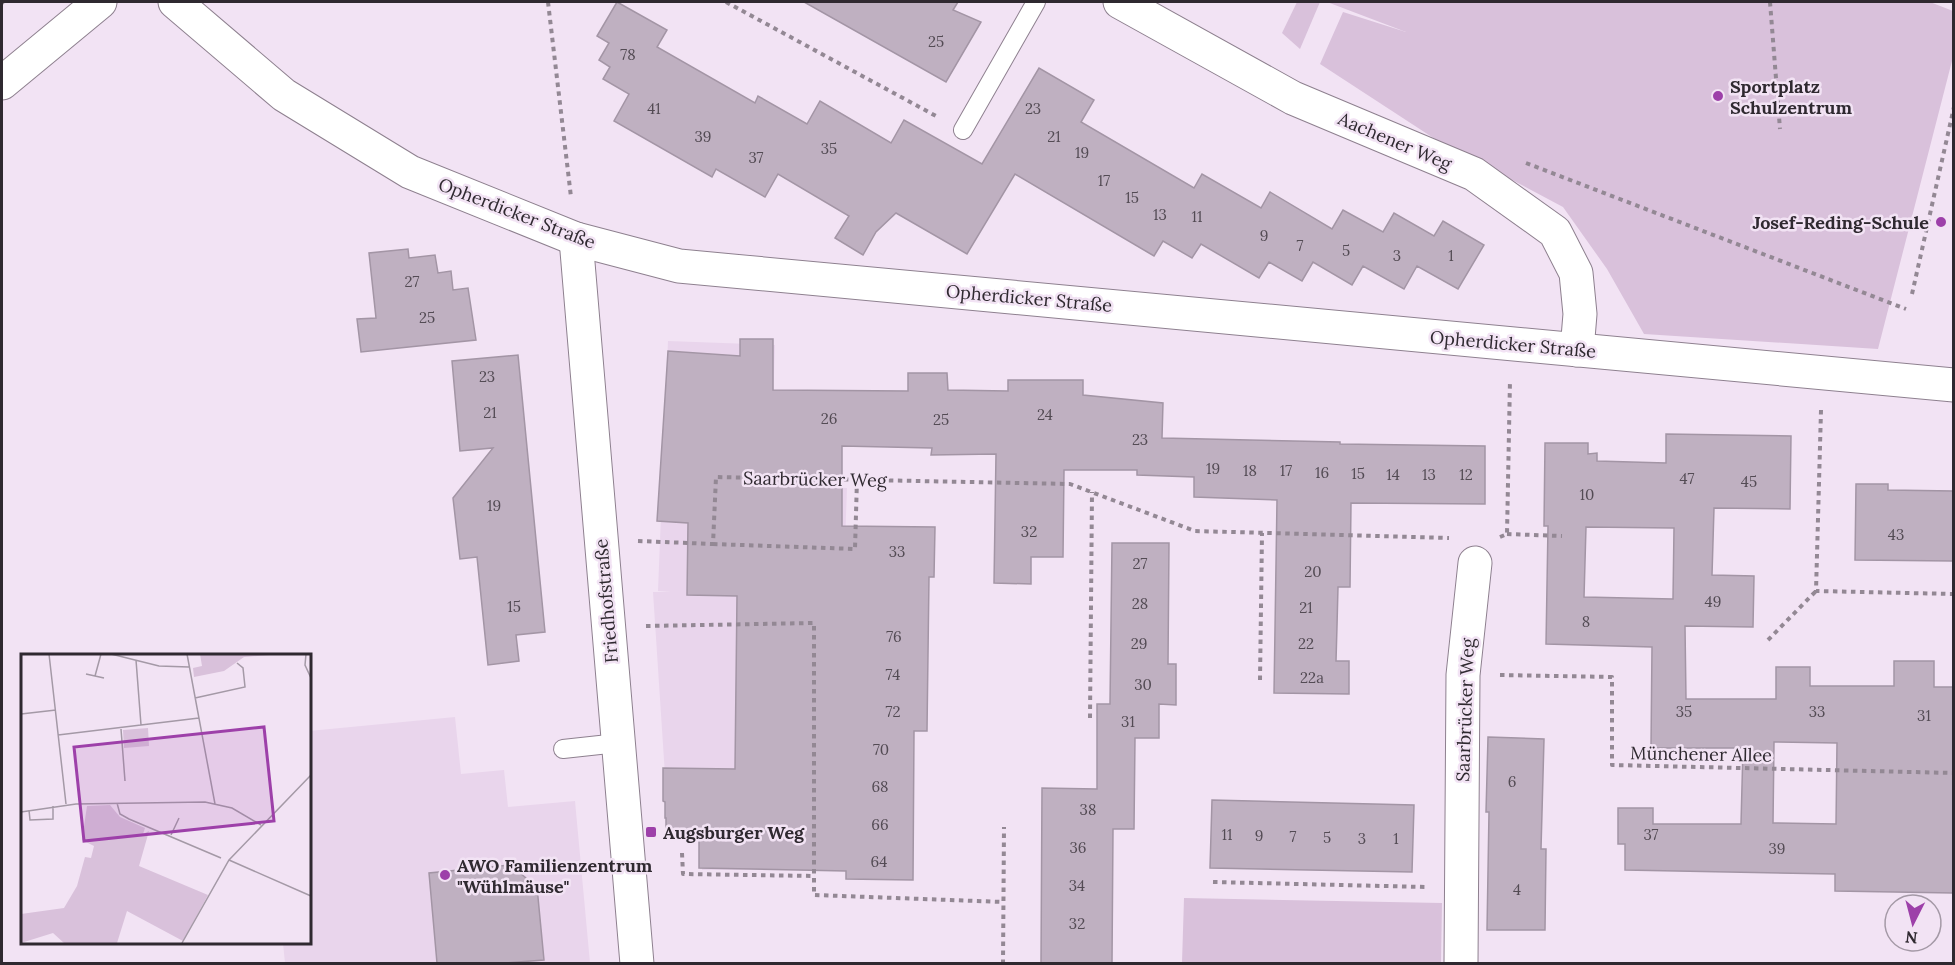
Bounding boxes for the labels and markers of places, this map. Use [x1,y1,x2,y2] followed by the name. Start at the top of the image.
[1730,75,1852,119] place label: Sportplatz Schulzentrum
[1711,89,1725,103] marker: Sportplatz Schulzentrum
[1753,211,1929,234] place label: Josef-Reding-Schule
[1934,215,1948,229] marker: Josef-Reding-Schule
[663,821,805,844] place label: Augsburger Weg
[644,825,658,839] marker: Augsburger Weg
[457,854,653,898] place label: AWO Familienzentrum "Wühlmäuse"
[438,868,452,882] marker: AWO Familienzentrum "Wühlmäuse"

